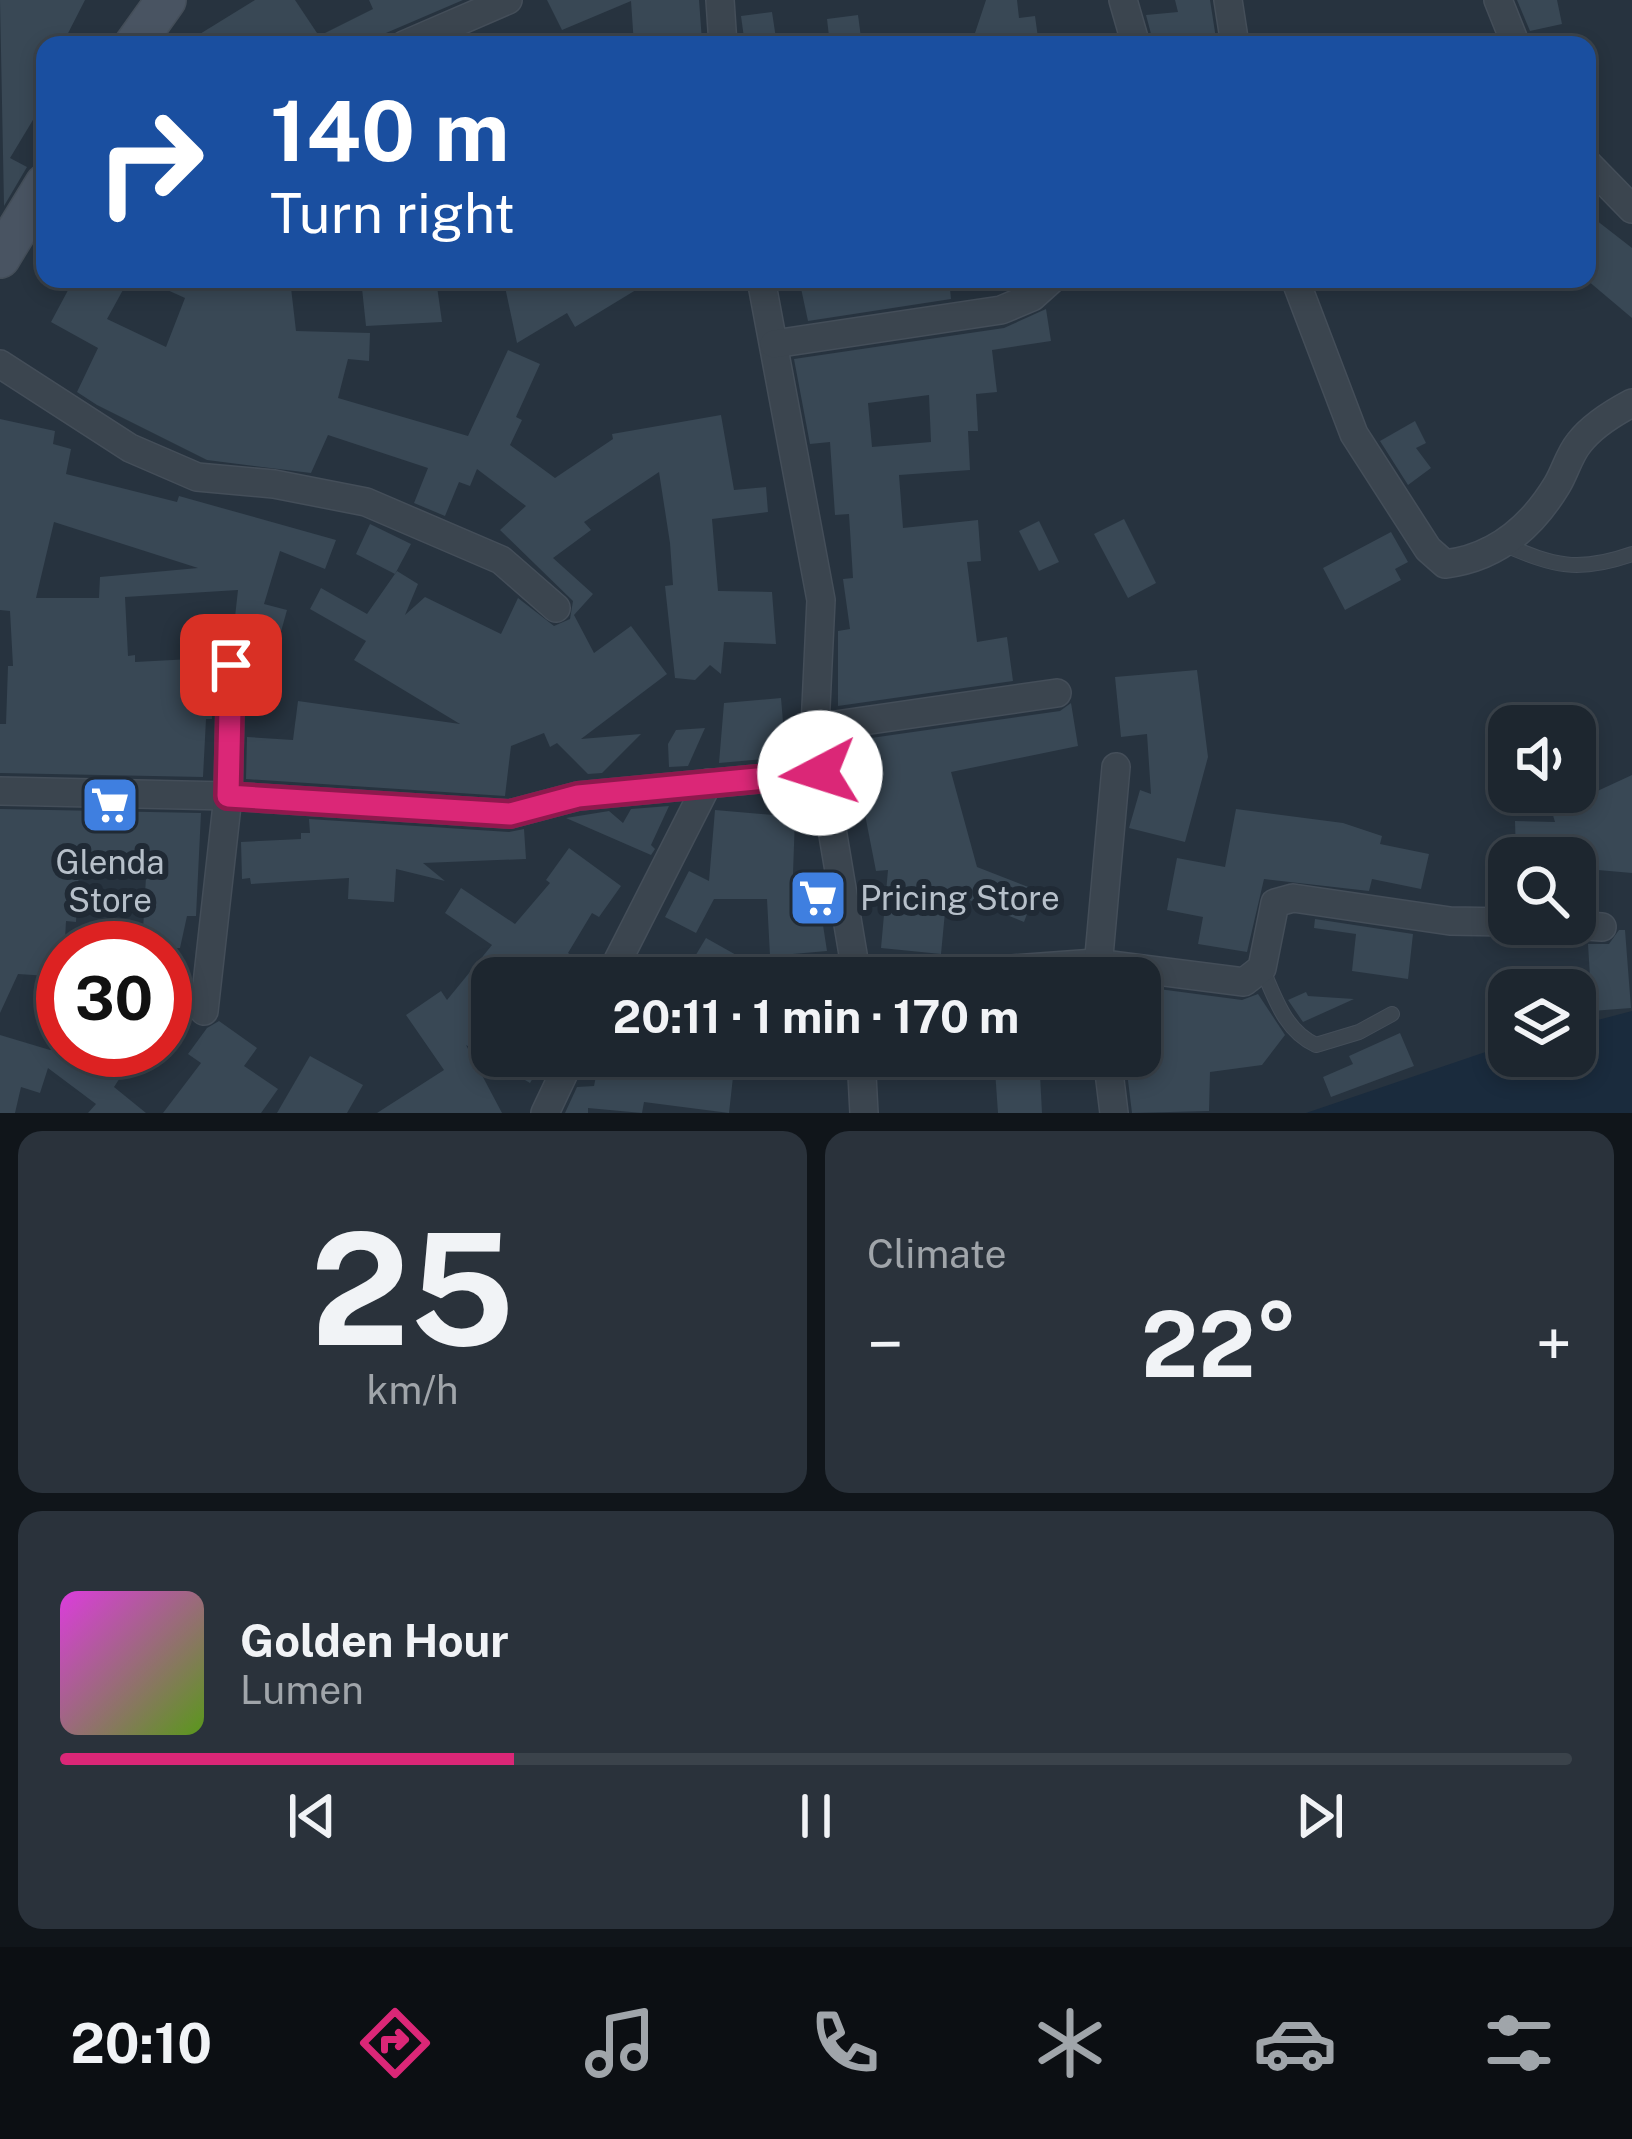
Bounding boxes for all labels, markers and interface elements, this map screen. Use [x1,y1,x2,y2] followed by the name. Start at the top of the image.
[270,81,509,180] text: 140 m
[72,84,228,240] icon: right
[270,182,515,245] text: Turn right
[180,614,282,716] pin
[198,632,264,698] icon: arrive
[1488,705,1596,1077] map controls
[1488,705,1596,813] button: sound
[757,710,883,836] position arrow
[79,774,141,836] supermarket icon: Glenda Store
[1488,837,1596,945] button: search
[55,843,165,919] place label: Glenda Store
[787,867,849,929] supermarket icon: Pricing Store
[860,879,1060,917] place label: Pricing Store
[36,921,192,1077] speed limit sign: 30
[1488,969,1596,1077] button: layers
[613,990,1019,1043] text: 20:11 · 1 min · 170 m
[310,1197,515,1380] text: 25
[867,1231,1007,1277] text: Climate
[1141,1291,1298,1397] text: 22°
[867,1305,904,1383] text: −
[1535,1305,1572,1383] text: +
[367,1367,458,1413] text: km/h
[240,1614,509,1667] text: Golden Hour
[240,1667,364,1713] text: Lumen
[279,1783,345,1849] icon: previous
[783,1783,849,1849] icon: pause
[1287,1783,1353,1849] icon: next
[353,2001,437,2085] icon: directions
[578,2001,662,2085] icon: music
[803,2001,887,2085] icon: phone
[1028,2001,1112,2085] icon: climate
[1253,2001,1337,2085] icon: car
[1477,2001,1561,2085] icon: filters
[70,2012,212,2075] text: 20:10

